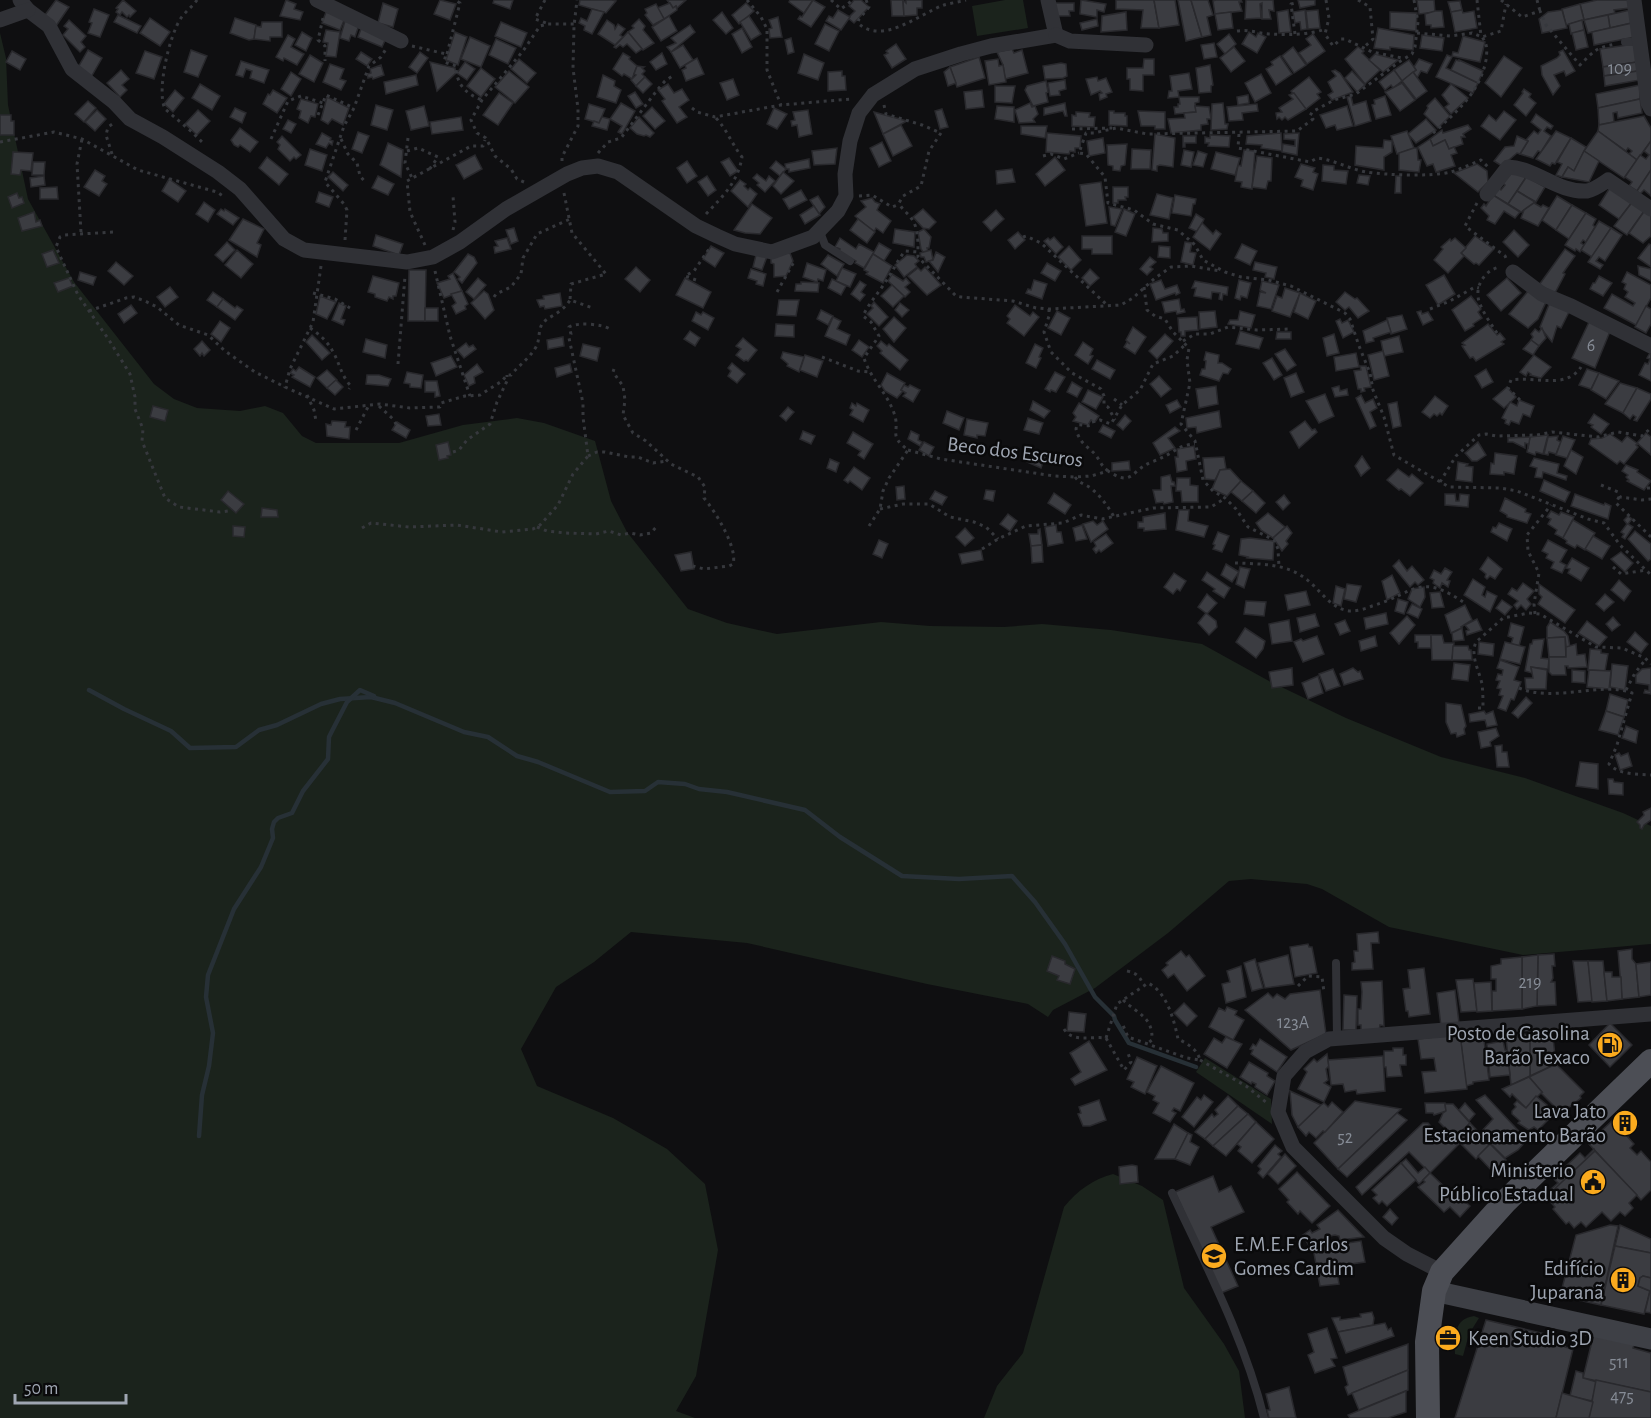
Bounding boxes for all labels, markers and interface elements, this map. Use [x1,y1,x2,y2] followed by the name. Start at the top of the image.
[1608,60,1632,78] house number: 109
[1587,337,1595,355] house number: 6
[946,433,1084,471] street label: Beco dos Escuros
[1519,974,1541,992] house number: 219
[1277,1014,1310,1032] house number: 123A
[1447,1023,1590,1068] place label: Posto de Gasolina Barão Texaco
[1595,1030,1625,1060] fuel station icon: Posto de Gasolina Barão Texaco
[1423,1101,1606,1146] place label: Lava Jato Estacionamento Barão
[1610,1108,1640,1138] building icon: Lava Jato Estacionamento Barão
[1337,1129,1353,1147] house number: 52
[1439,1160,1574,1205] place label: Ministerio Público Estadual
[1578,1167,1608,1197] public building icon: Ministerio Público Estadual
[1234,1234,1354,1279] place label: E.M.E.F Carlos Gomes Cardim
[1199,1241,1229,1271] school or university icon: E.M.E.F Carlos Gomes Cardim
[1530,1258,1604,1303] place label: Edifício Juparanã
[1608,1265,1638,1295] building icon: Edifício Juparanã
[1433,1323,1463,1353] office icon: Keen Studio 3D
[1468,1328,1592,1349] place label: Keen Studio 3D
[1609,1354,1629,1372] house number: 511
[15,1367,126,1405] scale bar
[24,1380,58,1398] text: 50 m
[1610,1388,1634,1406] house number: 475

